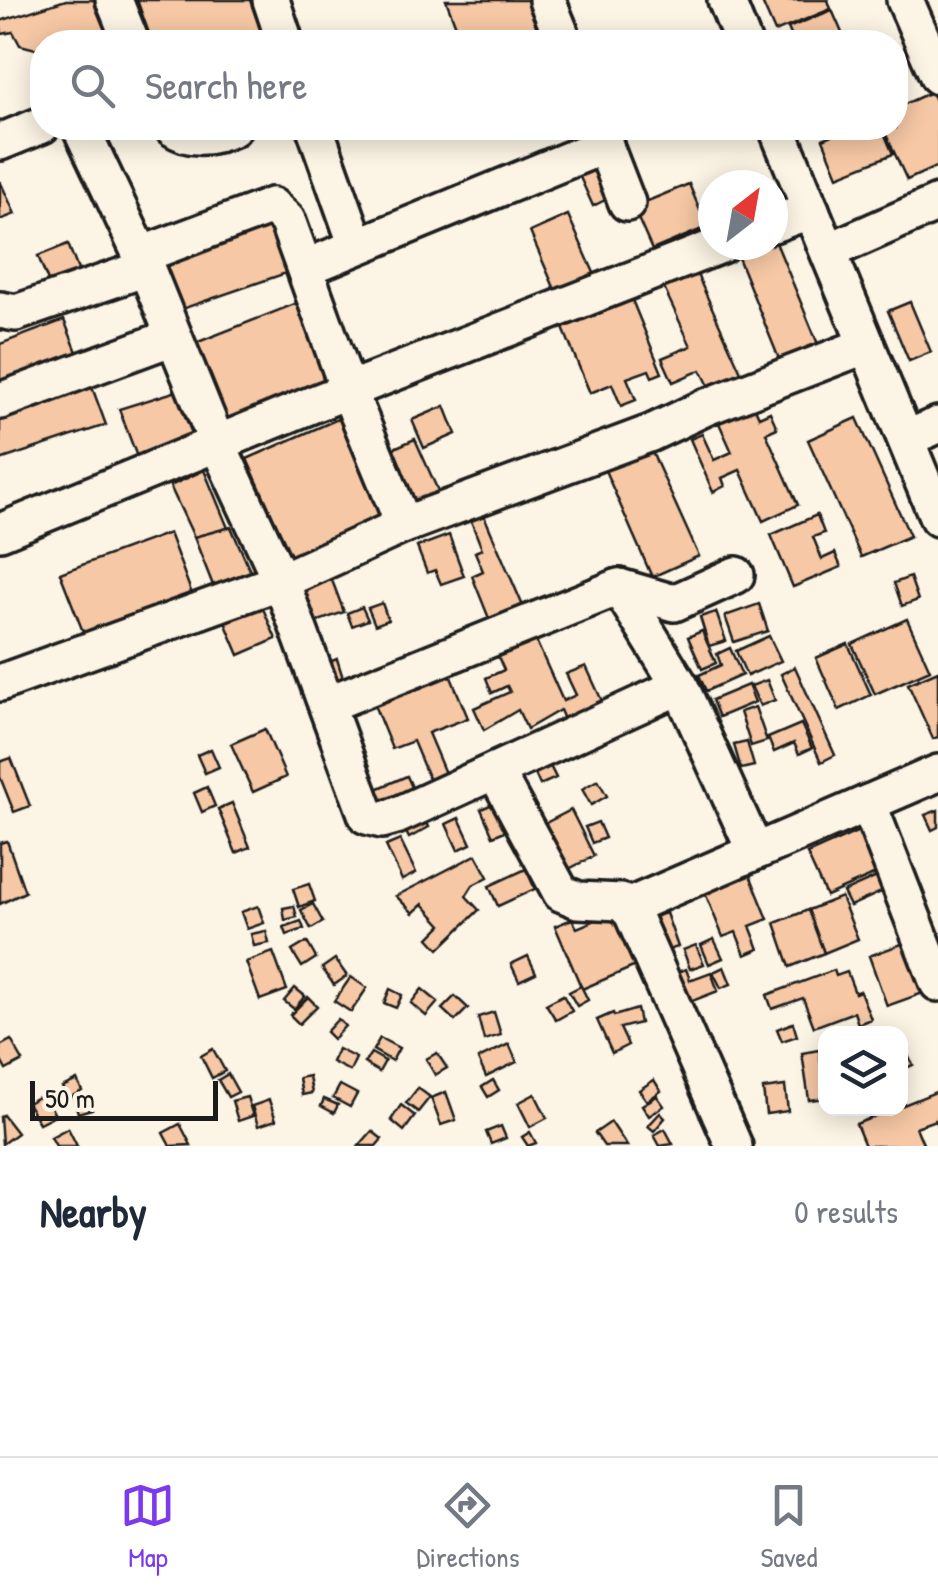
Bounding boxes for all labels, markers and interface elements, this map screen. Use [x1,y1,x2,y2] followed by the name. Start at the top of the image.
[30,30,908,140] search box
[65,58,120,113] icon: search
[145,59,307,111] text: Search here
[698,170,788,260] north arrow
[818,1026,908,1116] map controls
[818,1026,908,1116] button: layers
[30,1076,218,1120] scale bar
[45,1079,95,1117] text: 50 m
[40,1183,147,1240] text: Nearby
[794,1190,898,1233] text: 0 results
[120,1478,175,1576] tab: Map
[416,1478,519,1576] tab: Directions
[760,1478,818,1576] tab: Saved

